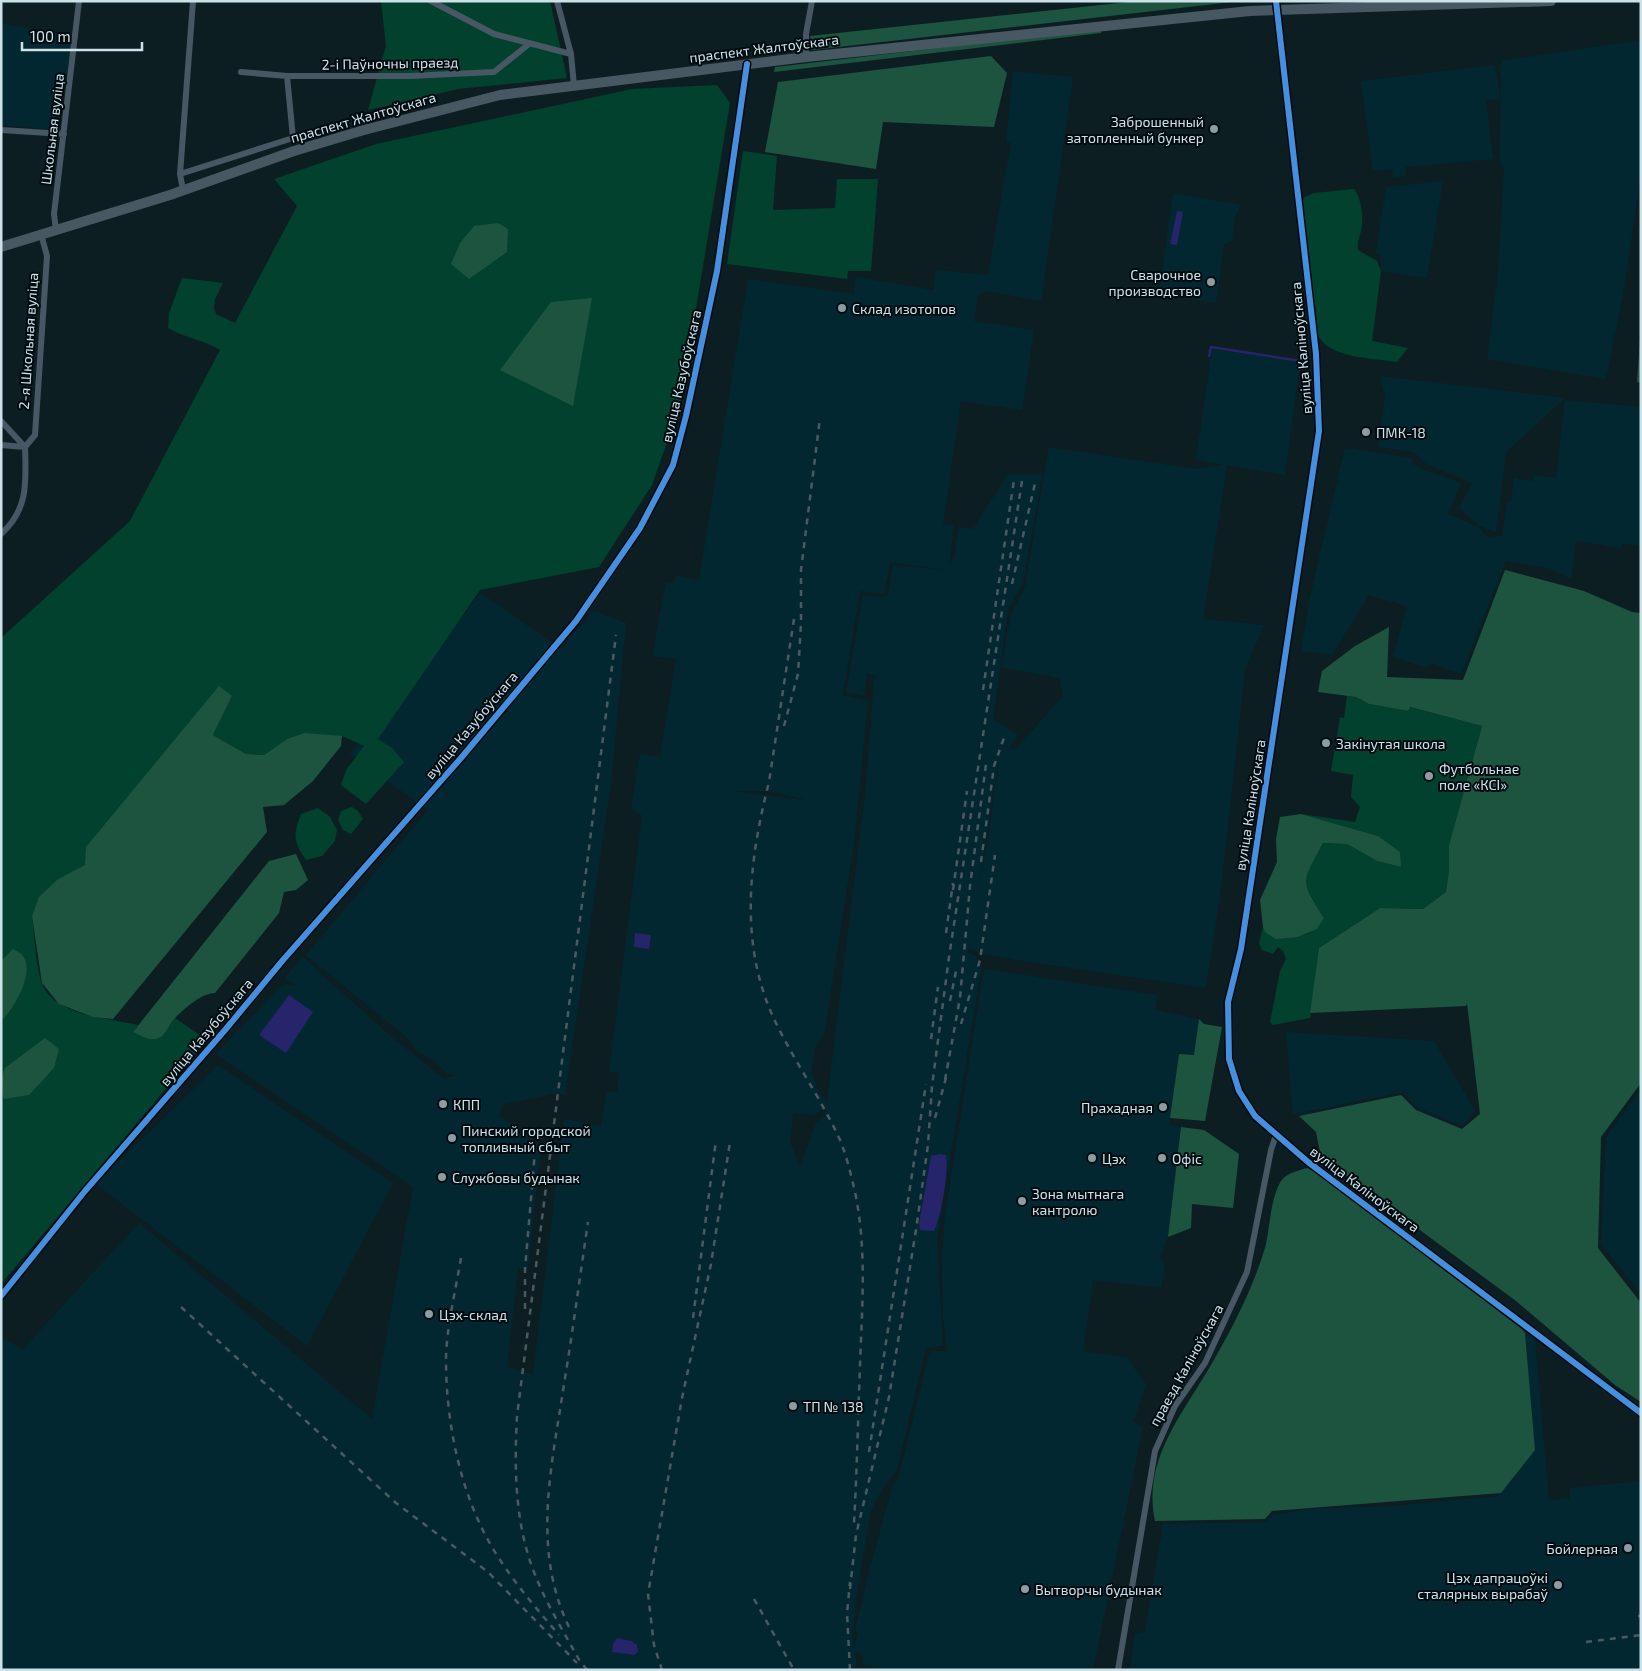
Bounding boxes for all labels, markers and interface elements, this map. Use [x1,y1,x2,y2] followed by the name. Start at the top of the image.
[22,20,142,52] scale bar
[30,27,71,45] text: 100 m
[688,30,840,66] street label: праспект Жалтоўскага
[321,53,459,73] street label: 2-і Паўночны праезд
[37,72,67,186] street label: Школьная вуліца
[288,88,438,146] street label: праспект Жалтоўскага
[1067,113,1204,146] place label: Заброшенный затопленный бункер
[1208,123,1220,135] marker: Заброшенный затопленный бункер
[1108,266,1201,299] place label: Сварочное производство
[15,272,41,410] street label: 2-я Школьная вуліца
[1205,276,1217,288] marker: Сварочное производство
[1287,281,1315,415] street label: вуліца Каліноўскага
[852,300,956,317] place label: Склад изотопов
[836,302,848,314] marker: Склад изотопов
[658,308,704,444] street label: вуліца Казубоўскага
[1376,424,1426,441] place label: ПМК-18
[1360,426,1372,438] marker: ПМК-18
[421,668,521,782] street label: вуліца Казубоўскага
[1336,735,1446,752] place label: Закінутая школа
[1320,737,1332,749] marker: Закінутая школа
[1231,738,1269,872] street label: вуліца Каліноўскага
[1439,760,1519,793] place label: Футбольнае поле «КСІ»
[1423,770,1435,782] marker: Футбольнае поле «КСІ»
[156,975,256,1089] street label: вуліца Казубоўскага
[453,1096,480,1113] place label: КПП
[437,1098,449,1110] marker: КПП
[1081,1099,1153,1116] place label: Прахадная
[1157,1101,1169,1113] marker: Прахадная
[462,1122,591,1155] place label: Пинский городской топливный сбыт
[446,1132,458,1144] marker: Пинский городской топливный сбыт
[1307,1142,1423,1236] street label: вуліца Каліноўскага
[1102,1150,1127,1167] place label: Цэх
[1172,1150,1202,1167] place label: Офіс
[1086,1152,1098,1164] marker: Цэх
[1156,1152,1168,1164] marker: Офіс
[452,1169,580,1186] place label: Службовы будынак
[436,1171,448,1183] marker: Службовы будынак
[1032,1185,1124,1218] place label: Зона мытнага кантролю
[1016,1195,1028,1207] marker: Зона мытнага кантролю
[1145,1301,1227,1429] street label: праезд Каліноўскага
[439,1306,507,1323] place label: Цэх-склад
[423,1308,435,1320] marker: Цэх-склад
[803,1398,864,1415] place label: ТП № 138
[787,1400,799,1412] marker: ТП № 138
[1546,1540,1618,1557] place label: Бойлерная
[1622,1542,1634,1554] marker: Бойлерная
[1417,1569,1549,1602] place label: Цэх дапрацоўкі сталярных вырабаў
[1552,1579,1564,1591] marker: Цэх дапрацоўкі сталярных вырабаў
[1035,1581,1162,1598] place label: Вытворчы будынак
[1019,1583,1031,1595] marker: Вытворчы будынак

